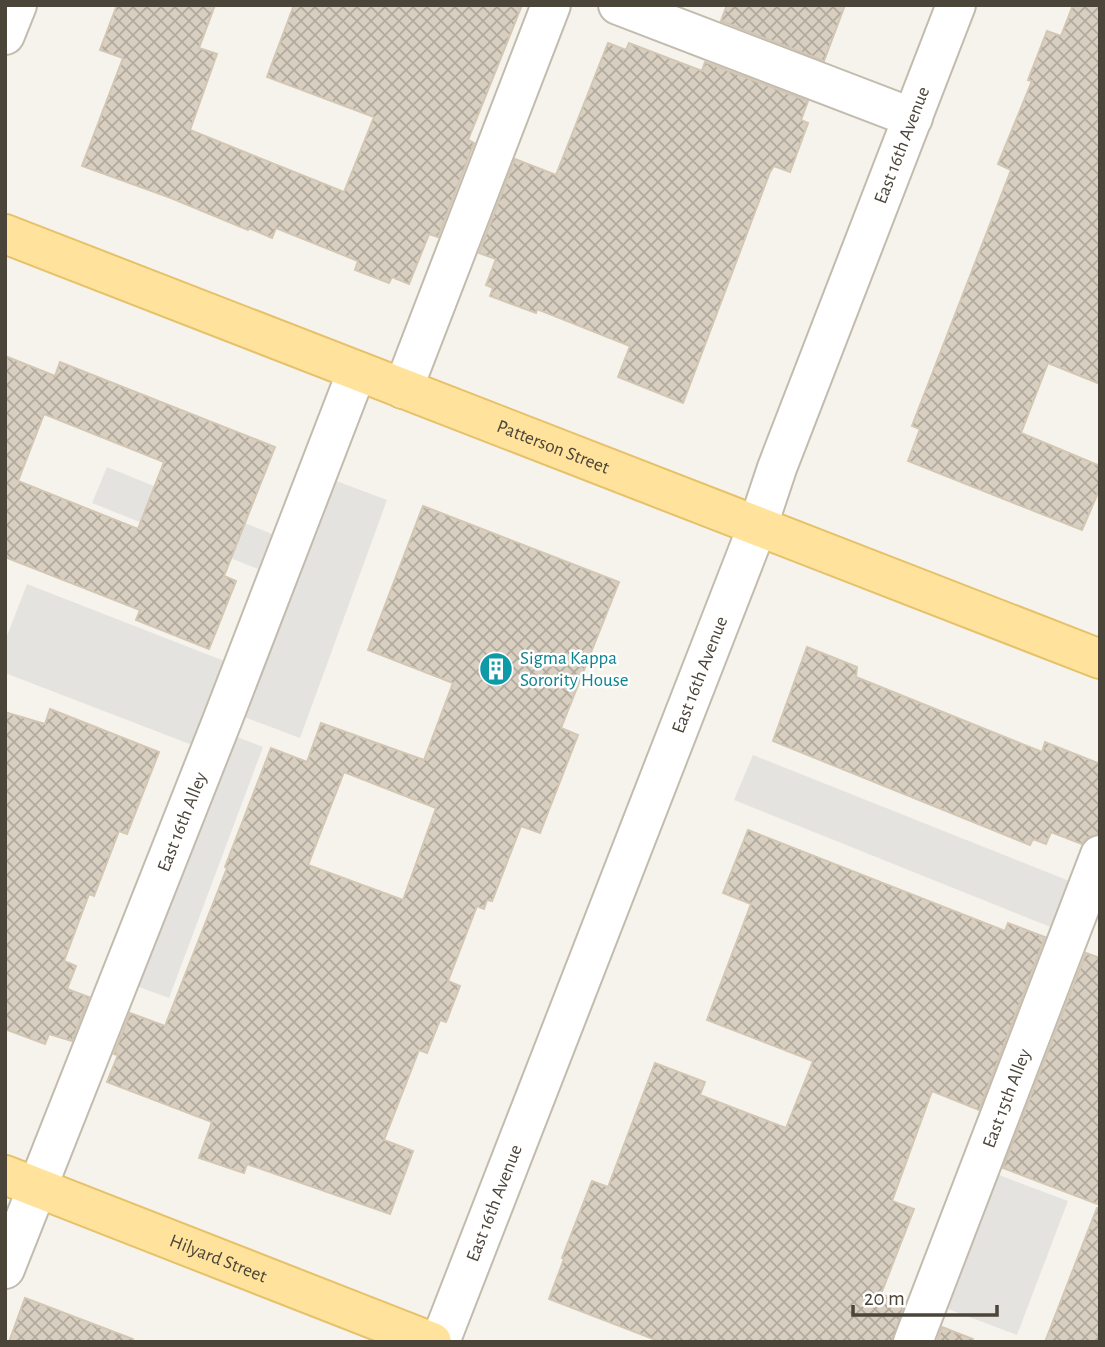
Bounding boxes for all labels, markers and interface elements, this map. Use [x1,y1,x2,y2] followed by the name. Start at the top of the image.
[871,84,933,206] street label: East 16th Avenue
[494,416,612,477] street label: Patterson Street
[668,614,731,736] street label: East 16th Avenue
[520,649,628,690] place label: Sigma Kappa Sorority House
[477,650,515,688] building icon: Sigma Kappa Sorority House
[154,769,210,874] street label: East 16th Alley
[979,1046,1034,1151] street label: East 15th Alley
[463,1142,525,1264] street label: East 16th Avenue
[167,1231,269,1286] street label: Hilyard Street
[853,1274,996,1318] scale bar
[864,1288,905,1309] text: 20 m

